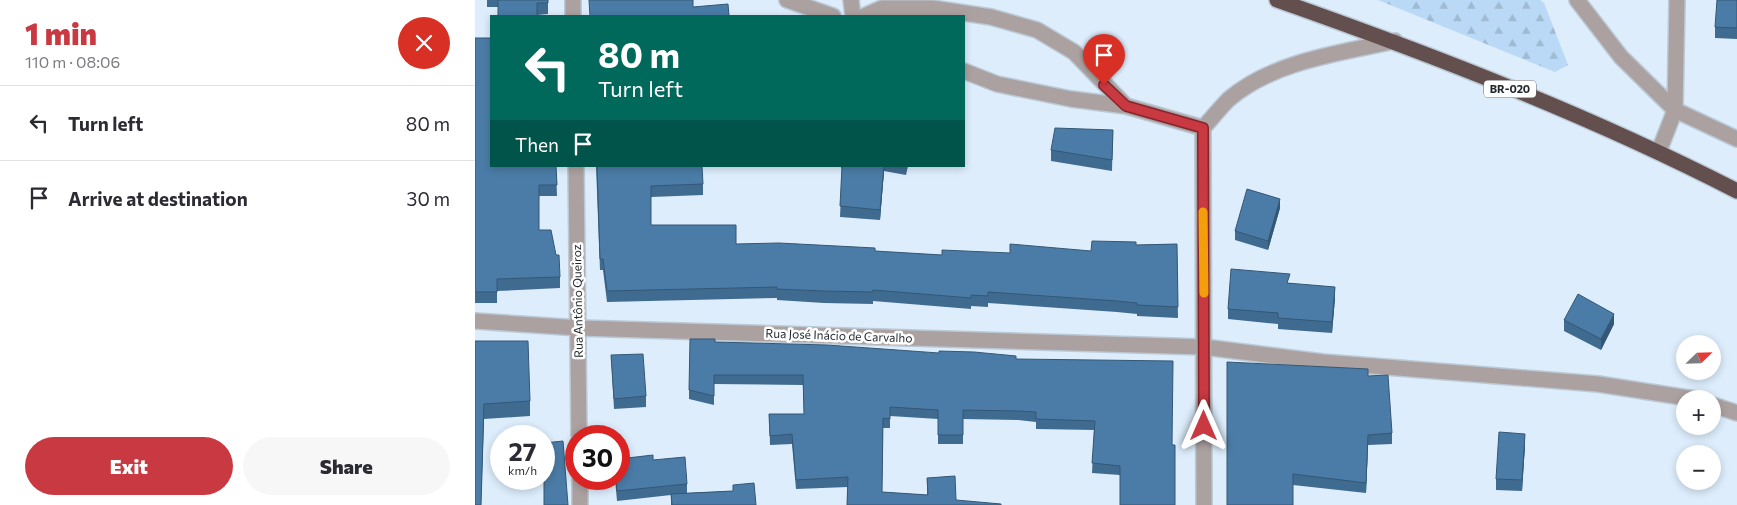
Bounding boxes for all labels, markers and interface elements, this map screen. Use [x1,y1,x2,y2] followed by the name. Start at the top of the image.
[25,14,97,51] text: 1 min
[398,17,450,69] button: close
[598,32,680,75] text: 80 m
[1083,34,1125,85] pin
[515,35,580,100] icon: left
[1090,41,1118,69] icon: arrive
[25,52,120,71] text: 110 m · 08:06
[598,75,683,102] text: Turn left
[1484,80,1536,98] road number: BR-020
[25,109,53,137] icon: left
[68,112,143,135] text: Turn left
[406,112,450,135] text: 80 m
[569,130,597,158] icon: arrive
[515,133,559,156] text: Then
[25,184,53,212] icon: arrive
[68,187,248,210] text: Arrive at destination
[407,187,450,210] text: 30 m
[569,244,585,358] street label: Rua Antônio Queiroz
[765,325,913,346] street label: Rua José Inácio de Carvalho
[1676,335,1721,380] north arrow
[1676,335,1721,490] map controls
[1676,390,1721,435] button: +
[1177,399,1229,451] position arrow
[565,425,630,490] speed limit sign: 30
[509,436,536,466] text: 27
[25,437,233,495] button: Exit
[243,437,450,495] button: Share
[1676,445,1721,490] button: −
[508,463,537,477] text: km/h

